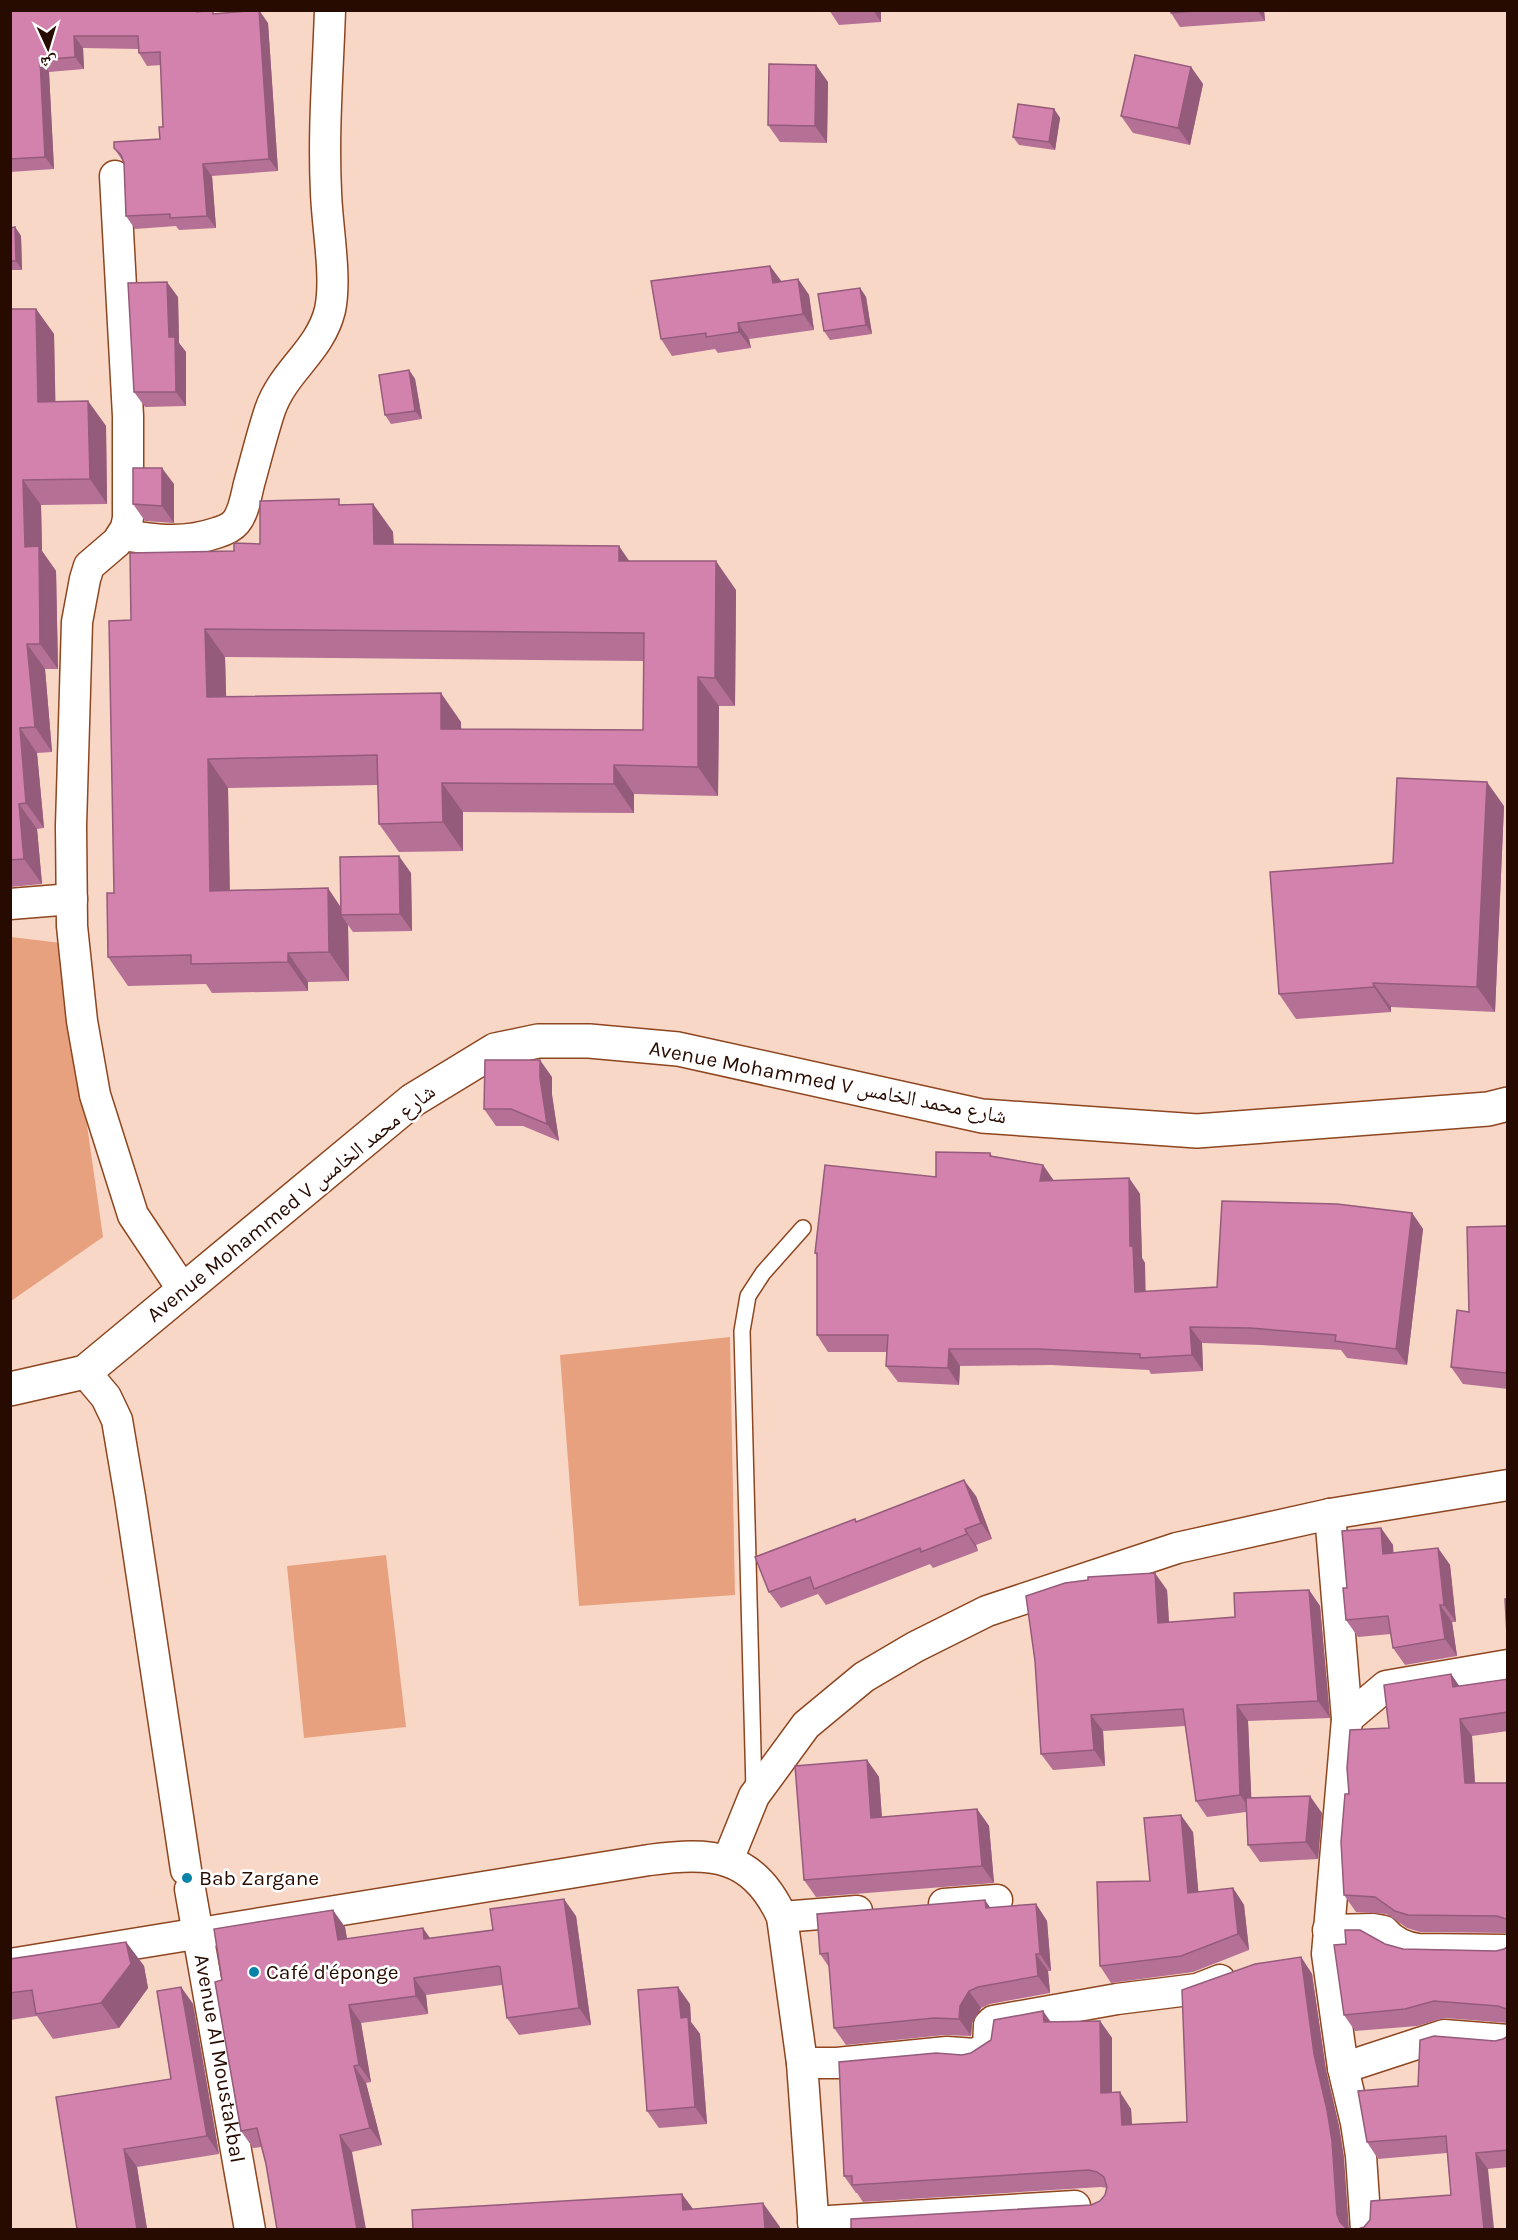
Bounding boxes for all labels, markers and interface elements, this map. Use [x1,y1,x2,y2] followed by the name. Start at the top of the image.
[18,18,78,78] north arrow
[40,52,58,73] text: ش
[647,1036,1009,1129] street label: Avenue Mohammed V شارع محمد الخامس
[142,1079,441,1328] street label: Avenue Mohammed V شارع محمد الخامس
[199,1866,319,1890] place label: Bab Zargane
[180,1871,194,1885] marker: Bab Zargane
[190,1952,250,2165] street label: Avenue Al Moustakbal
[266,1960,399,1984] place label: Café d'éponge
[247,1965,261,1979] marker: Café d'éponge

